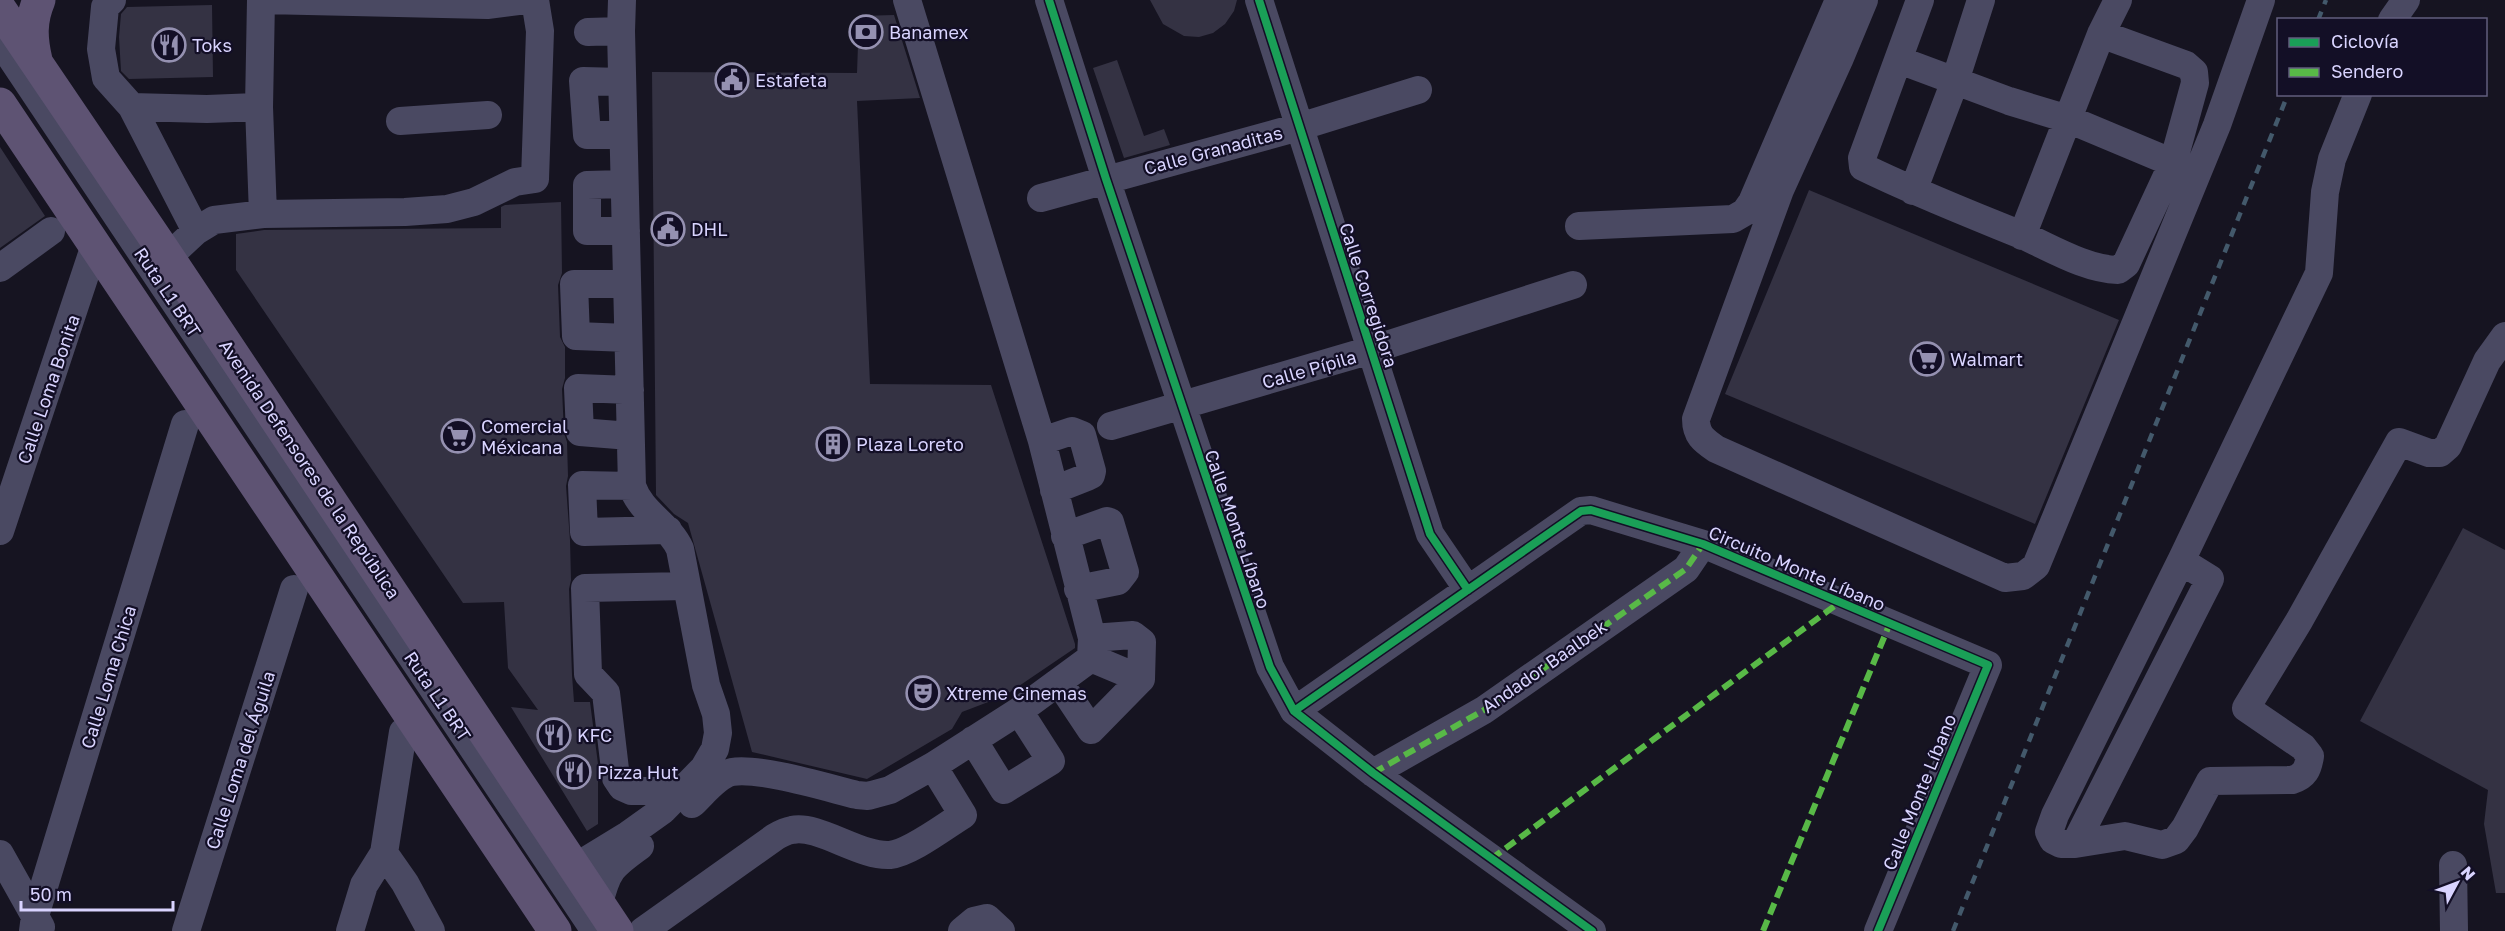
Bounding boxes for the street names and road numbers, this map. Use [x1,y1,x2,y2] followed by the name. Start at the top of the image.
[1141,121,1285,179] street label: Calle Granaditas
[1335,220,1403,370] street label: Calle Corregidora
[130,243,206,341] street label: Ruta L1 BRT
[12,312,84,466] street label: Calle Loma Bonita
[215,335,405,603] street label: Avenida Defensores de la República
[1259,345,1359,393] street label: Calle Pípila
[1200,447,1276,611] street label: Calle Monte Líbano
[1705,521,1889,615] street label: Circuito Monte Líbano
[76,603,140,751] street label: Calle Loma Chica
[1477,615,1611,717] street label: Andador Baalbek
[400,647,476,745] street label: Ruta L1 BRT
[201,668,279,852] street label: Calle Loma del Águila
[1878,711,1960,873] street label: Calle Monte Líbano

